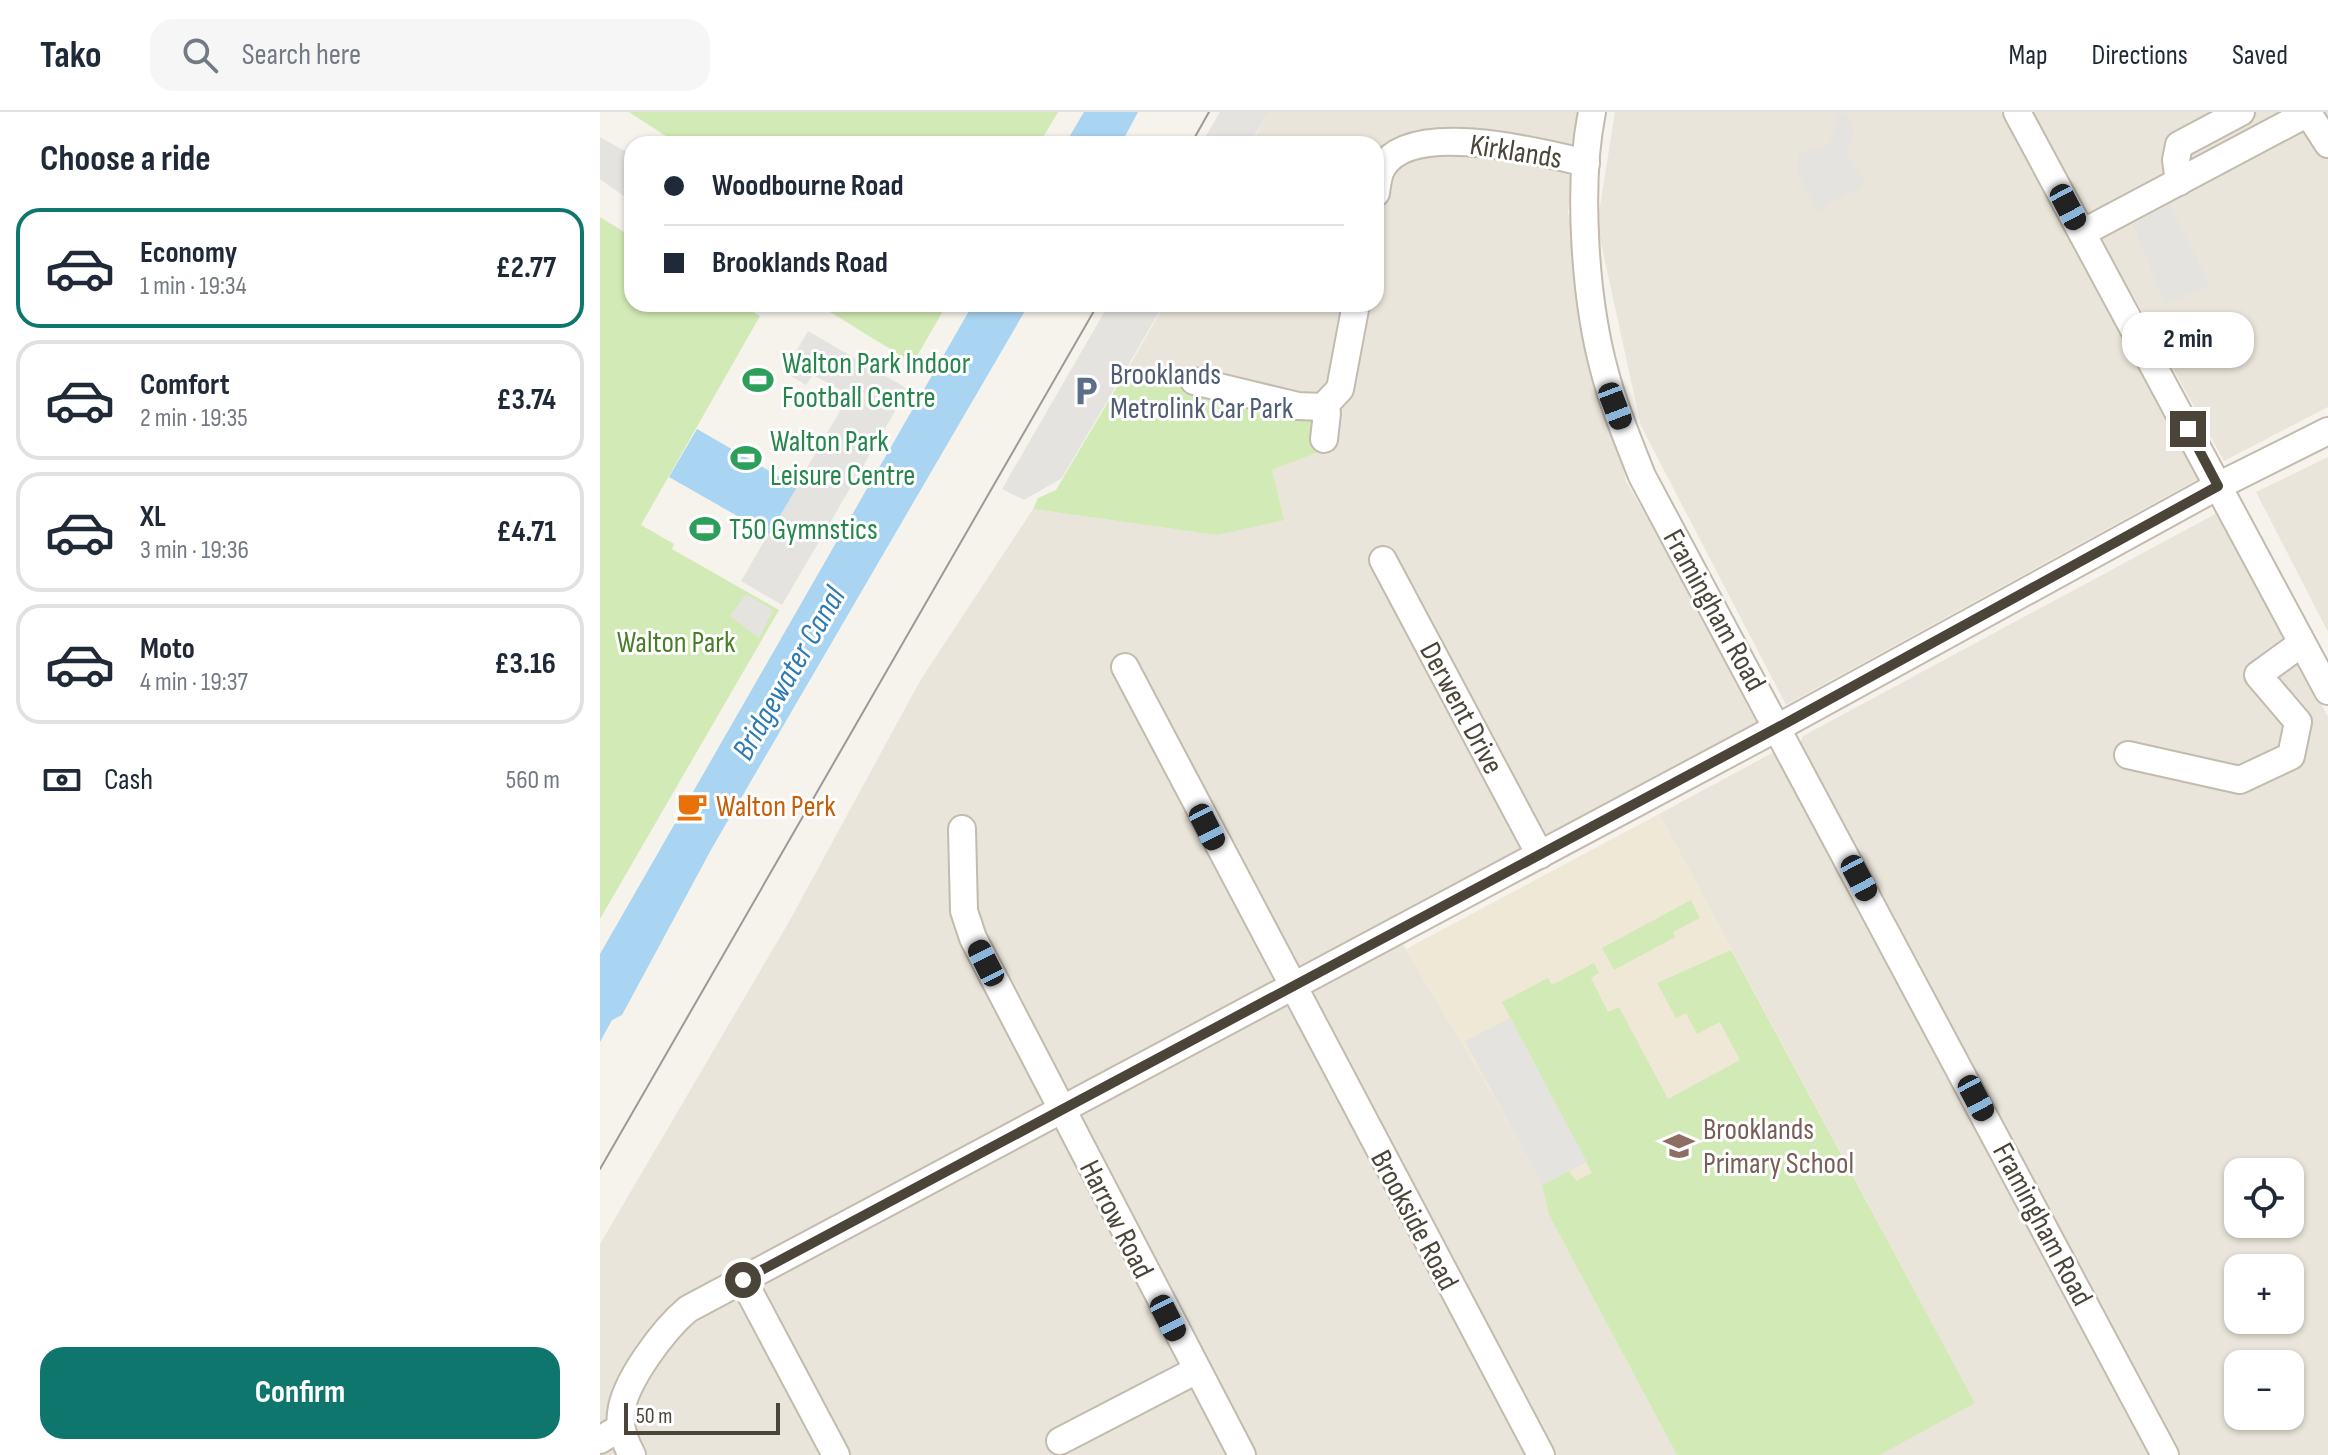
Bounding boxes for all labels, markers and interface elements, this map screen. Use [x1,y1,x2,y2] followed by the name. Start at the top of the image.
[150,19,710,91] search box
[40,33,102,78] text: Tako
[178,33,222,77] icon: search
[242,37,361,73] text: Search here
[2009,39,2048,72] text: Map
[2092,39,2188,72] text: Directions
[2232,39,2288,72] text: Saved
[1467,127,1564,177] street label: Kirklands
[40,138,211,181] text: Choose a ride
[712,168,904,204] text: Woodbourne Road
[2046,180,2090,234] car
[44,232,116,304] icon: car
[140,235,237,271] text: Economy
[712,245,888,281] text: Brooklands Road
[495,250,556,286] text: £2.77
[140,271,247,302] text: 1 min · 19:34
[2122,313,2254,369] callout: 2 min
[2163,324,2213,355] text: 2 min
[782,346,971,416] place label: Walton Park Indoor Football Centre
[1110,357,1294,427] place label: Brooklands Metrolink Car Park
[741,363,775,397] sports icon: Walton Park Indoor Football Centre
[44,364,116,436] icon: car
[140,367,230,403] text: Comfort
[1069,374,1103,408] parking icon: Brooklands Metrolink Car Park
[1595,379,1635,433] car
[496,382,556,418] text: £3.74
[140,403,248,434] text: 2 min · 19:35
[2170,411,2206,447] route end
[770,424,915,494] place label: Walton Park Leisure Centre
[729,441,763,475] sports icon: Walton Park Leisure Centre
[44,496,116,568] icon: car
[140,499,166,535] text: XL
[688,512,722,546] sports icon: T50 Gymnstics
[729,512,878,548] place label: T50 Gymnstics
[496,514,556,550] text: £4.71
[1655,523,1773,698] street label: Framingham Road
[140,535,249,566] text: 3 min · 19:36
[724,579,855,767] water label: Bridgewater Canal
[617,625,736,661] park label: Walton Park
[44,628,116,700] icon: car
[140,631,195,667] text: Moto
[1411,636,1511,780] street label: Derwent Drive
[494,646,556,682] text: £3.16
[140,667,248,698] text: 4 min · 19:37
[40,758,84,802] icon: cash
[104,762,153,798] text: Cash
[506,765,560,796] text: 560 m
[675,789,709,823] cafe icon: Walton Perk
[716,789,836,825] place label: Walton Perk
[1185,800,1229,854] car
[1837,851,1881,905] car
[964,936,1008,990] car
[1954,1071,1998,1125] car
[1703,1112,1854,1182] place label: Brooklands Primary School
[1662,1129,1696,1163] school or university icon: Brooklands Primary School
[1984,1137,2100,1312] street label: Framingham Road
[1362,1144,1466,1297] street label: Brookside Road
[1071,1155,1161,1284] street label: Harrow Road
[2224,1158,2304,1430] map controls
[2224,1158,2304,1238] button: locate
[2224,1254,2304,1334] button: +
[725,1262,761,1298] route start
[1146,1291,1190,1345] car
[40,1347,560,1439] button: Confirm
[2224,1350,2304,1430] button: −
[624,1399,780,1435] scale bar
[636,1403,672,1430] text: 50 m

